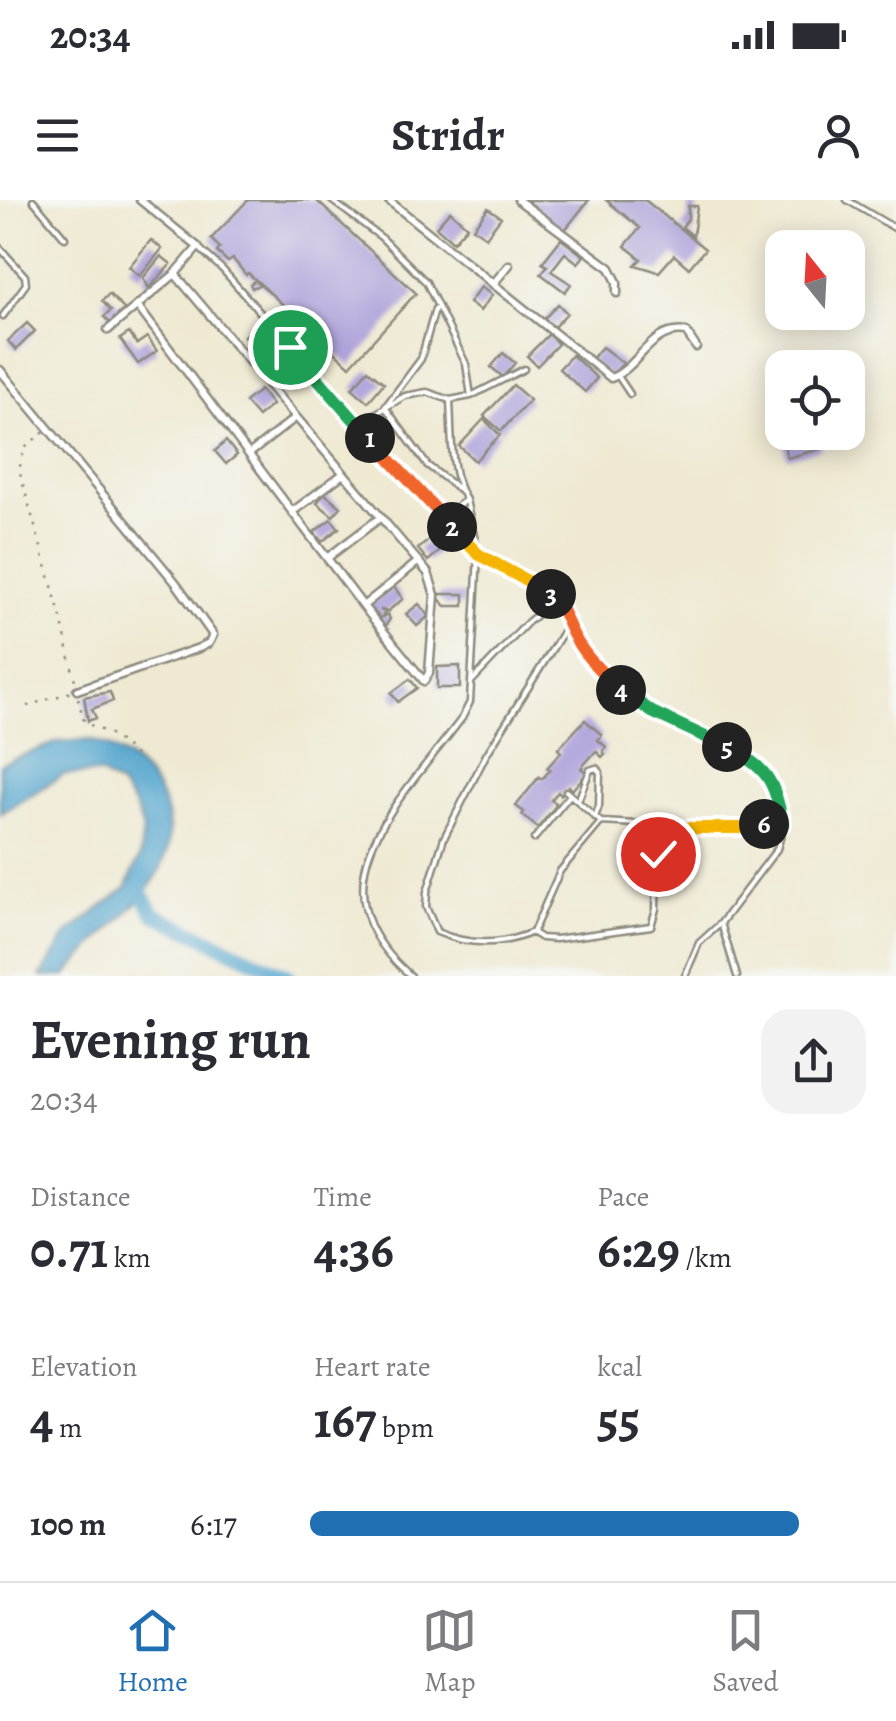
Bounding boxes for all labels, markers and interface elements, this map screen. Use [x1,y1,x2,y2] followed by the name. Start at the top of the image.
[50,9,131,61] text: 20:34
[391,104,505,166] text: Stridr
[30,108,85,163] icon: menu
[811,108,866,163] icon: person
[765,230,865,330] north arrow
[765,230,865,450] map controls
[248,305,333,390] pin
[263,320,318,375] icon: arrive
[765,350,865,450] button: locate
[345,413,395,463] pin: 1
[365,419,375,457] text: 1
[427,502,477,552] pin: 2
[445,508,459,546] text: 2
[526,569,576,619] pin: 3
[545,575,557,613] text: 3
[596,665,646,715] pin: 4
[614,671,628,709] text: 4
[702,722,752,772] pin: 5
[721,728,733,766] text: 5
[739,799,789,849] pin: 6
[757,805,771,843] text: 6
[616,812,701,897] pin
[631,827,686,882] icon: check
[30,1002,311,1077] text: Evening run
[761,1009,866,1114] button: share
[30,1077,98,1121] text: 20:34
[30,1178,130,1216] text: Distance
[314,1178,372,1216] text: Time
[597,1178,649,1216] text: Pace
[30,1216,108,1284] text: 0.71
[314,1216,394,1284] text: 4:36
[597,1216,680,1284] text: 6:29
[108,1239,151,1277] text: km
[680,1239,732,1277] text: /km
[30,1348,137,1386] text: Elevation
[314,1348,431,1386] text: Heart rate
[597,1348,642,1386] text: kcal
[30,1386,54,1454] text: 4
[314,1386,376,1454] text: 167
[597,1386,640,1454] text: 55
[54,1409,82,1447] text: m
[376,1409,434,1447] text: bpm
[30,1502,106,1546] text: 100 m
[190,1502,237,1546] text: 6:17
[117,1603,188,1701] tab: Home
[422,1603,477,1701] tab: Map
[712,1603,779,1701] tab: Saved

